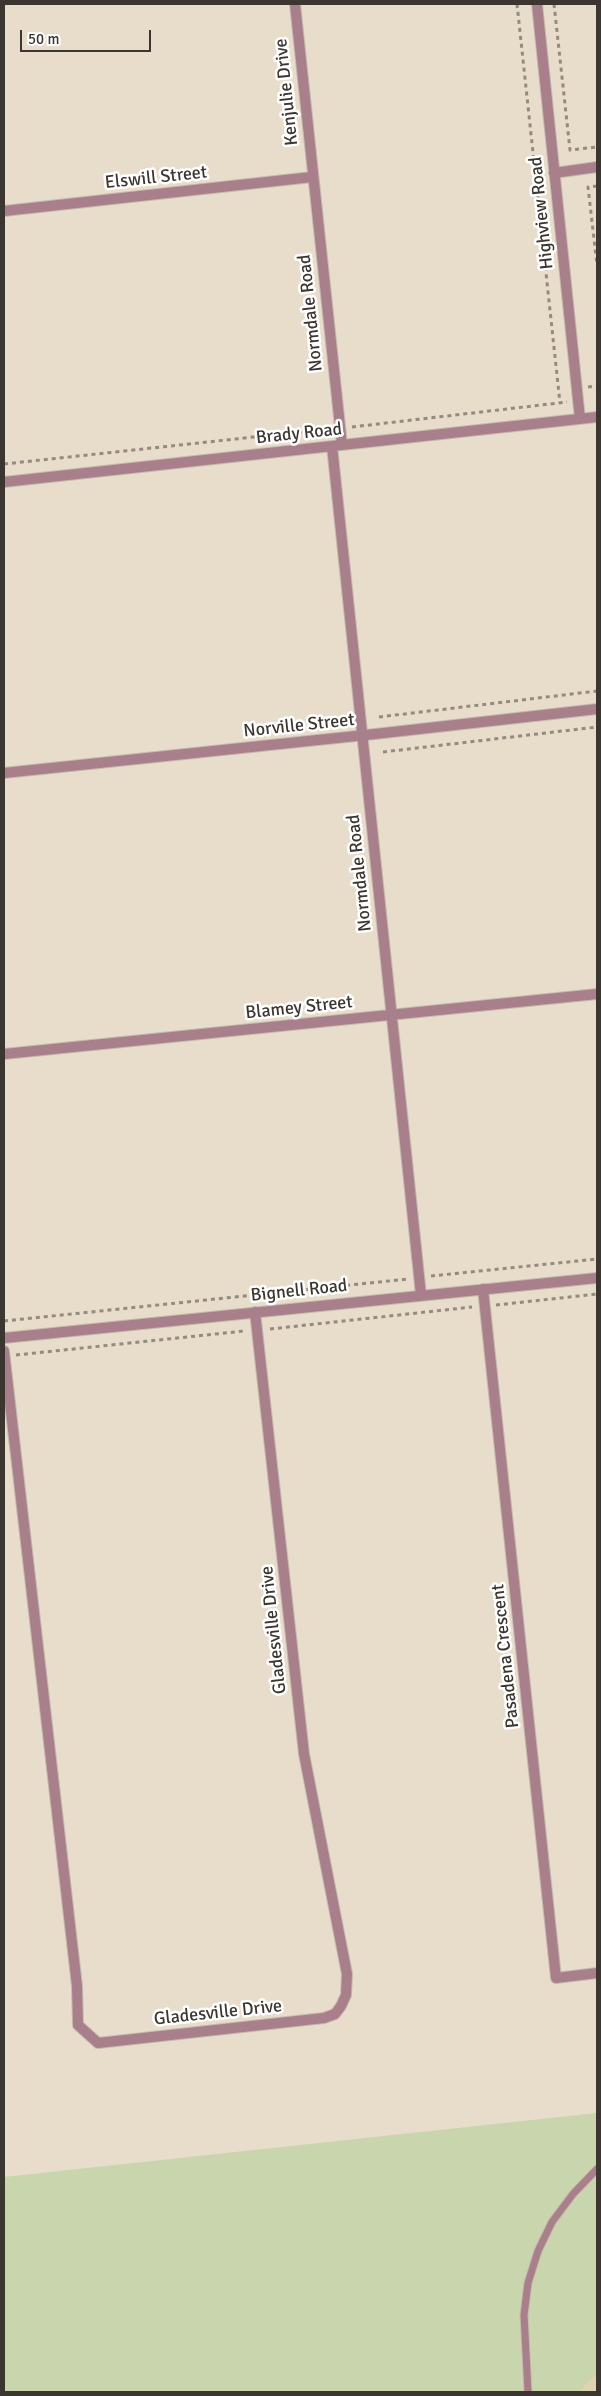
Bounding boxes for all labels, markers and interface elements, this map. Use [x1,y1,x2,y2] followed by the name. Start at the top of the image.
[22,20,154,52] scale bar
[28,30,59,48] text: 50 m
[271,37,303,147] street label: Kenjulie Drive
[525,156,559,270] street label: Highview Road
[104,162,208,194] street label: Elswill Street
[294,253,328,373] street label: Normdale Road
[255,419,343,449] street label: Brady Road
[242,709,356,743] street label: Norville Street
[343,813,377,933] street label: Normdale Road
[244,992,354,1024] street label: Blamey Street
[250,1275,348,1307] street label: Bignell Road
[257,1565,291,1695] street label: Gladesville Drive
[488,1583,524,1729] street label: Pasadena Crescent
[153,1996,283,2030] street label: Gladesville Drive

